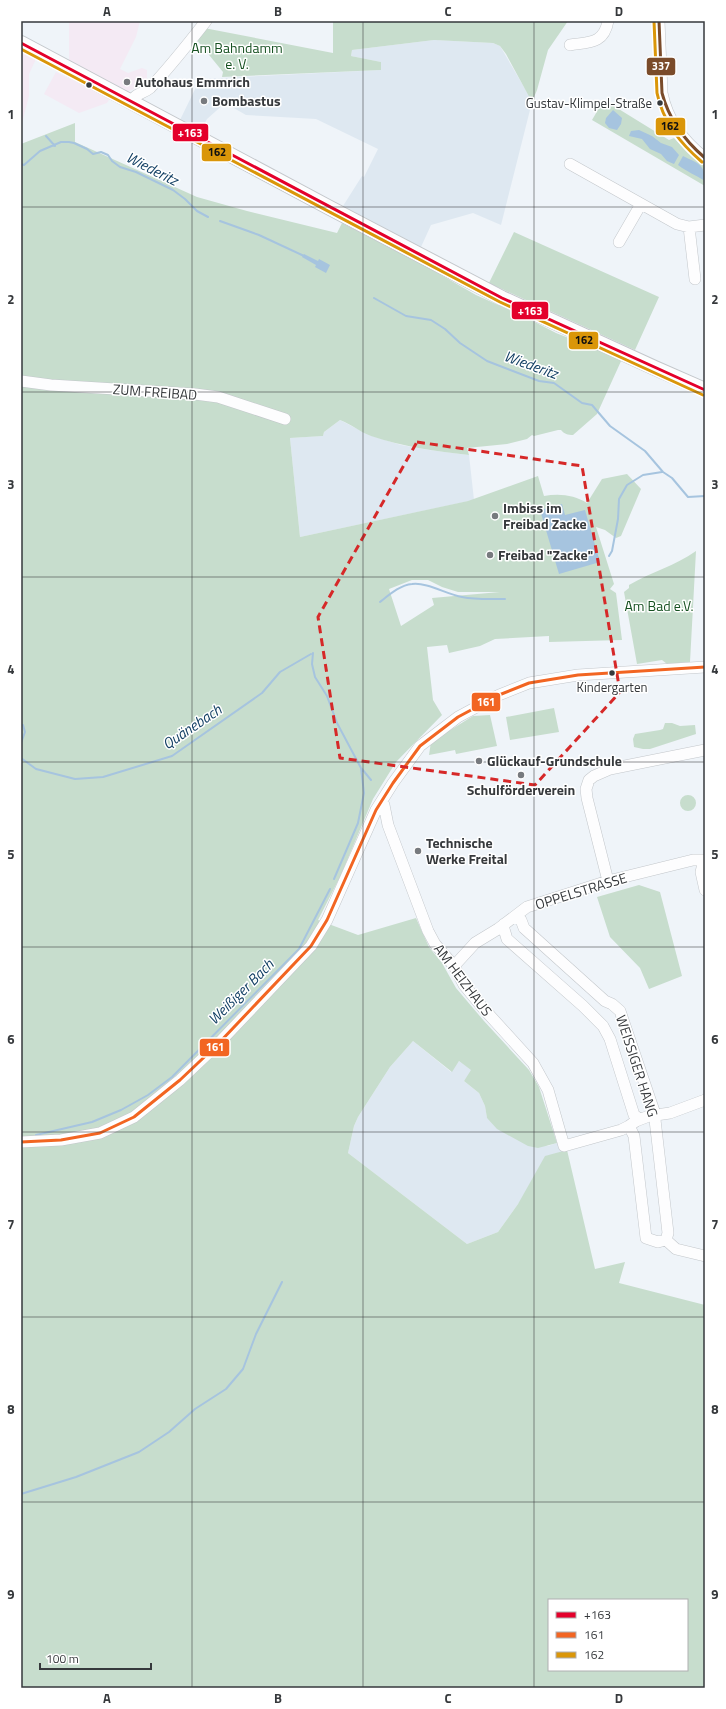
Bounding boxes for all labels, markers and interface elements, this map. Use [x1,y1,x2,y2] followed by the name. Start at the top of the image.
[103,1,111,21] text: A
[274,1,282,21] text: B
[444,1,452,21] text: C
[615,1,623,21] text: D
[191,37,283,74] park label: Am Bahndamm e. V.
[646,57,676,76] line badge: 337
[652,58,670,74] text: 337
[135,71,250,92] place label: Autohaus Emmrich
[122,77,132,87] marker: Autohaus Emmrich
[84,80,94,90] unlabelled marker
[212,90,281,111] place label: Bombastus
[526,93,652,113] place label: Gustav-Klimpel-Straße
[199,96,209,106] marker: Bombastus
[655,98,665,108] marker: Gustav-Klimpel-Straße
[7,104,15,124] text: 1
[711,104,719,124] text: 1
[655,117,686,136] line badge: 162
[661,118,679,134] text: 162
[172,123,209,142] line badge: +163
[178,125,202,141] text: +163
[201,143,232,162] line badge: 162
[208,144,226,160] text: 162
[122,146,184,192] water label: Wiederitz
[7,289,15,309] text: 2
[711,289,719,309] text: 2
[511,301,549,320] line badge: +163
[518,303,542,319] text: +163
[568,331,599,350] line badge: 162
[575,332,593,348] text: 162
[501,344,563,385] water label: Wiederitz
[112,378,198,405] street label: ZUM FREIBAD
[7,474,15,494] text: 3
[711,474,719,494] text: 3
[503,497,587,534] place label: Imbiss im Freibad Zacke
[490,511,500,521] marker: Imbiss im Freibad Zacke
[498,544,593,565] place label: Freibad "Zacke"
[485,550,495,560] marker: Freibad "Zacke"
[624,595,694,616] park label: Am Bad e.V.
[7,659,15,679] text: 4
[711,659,719,679] text: 4
[607,668,617,678] marker: Kindergarten
[577,677,647,697] place label: Kindergarten
[471,692,501,712] line badge: 161
[477,694,495,710] text: 161
[157,698,226,755] water label: Quänebach
[487,750,622,771] place label: Glückauf-Grundschule
[474,756,484,766] marker: Glückauf-Grundschule
[516,770,526,780] marker: Schulförderverein
[467,779,575,800] place label: Schulförderverein
[426,832,508,869] place label: Technische Werke Freital
[7,844,15,864] text: 5
[711,844,719,864] text: 5
[413,846,423,856] marker: Technische Werke Freital
[532,867,630,914] street label: OPPELSTRASSE
[429,939,498,1020] street label: AM HEIZHAUS
[202,953,279,1030] water label: Weißiger Bach
[611,1012,664,1120] street label: WEISSIGER HANG
[7,1029,15,1049] text: 6
[711,1029,719,1049] text: 6
[199,1038,230,1057] line badge: 161
[206,1039,224,1055] text: 161
[7,1214,15,1234] text: 7
[711,1214,719,1234] text: 7
[7,1399,15,1419] text: 8
[711,1399,719,1419] text: 8
[7,1584,15,1604] text: 9
[711,1584,719,1604] text: 9
[548,1599,688,1671] legend
[584,1605,611,1624] text: +163
[584,1625,604,1644] text: 161
[40,1645,151,1671] scale bar
[584,1645,604,1664] text: 162
[46,1649,79,1668] text: 100 m
[103,1688,111,1708] text: A
[274,1688,282,1708] text: B
[444,1688,452,1708] text: C
[615,1688,623,1708] text: D

